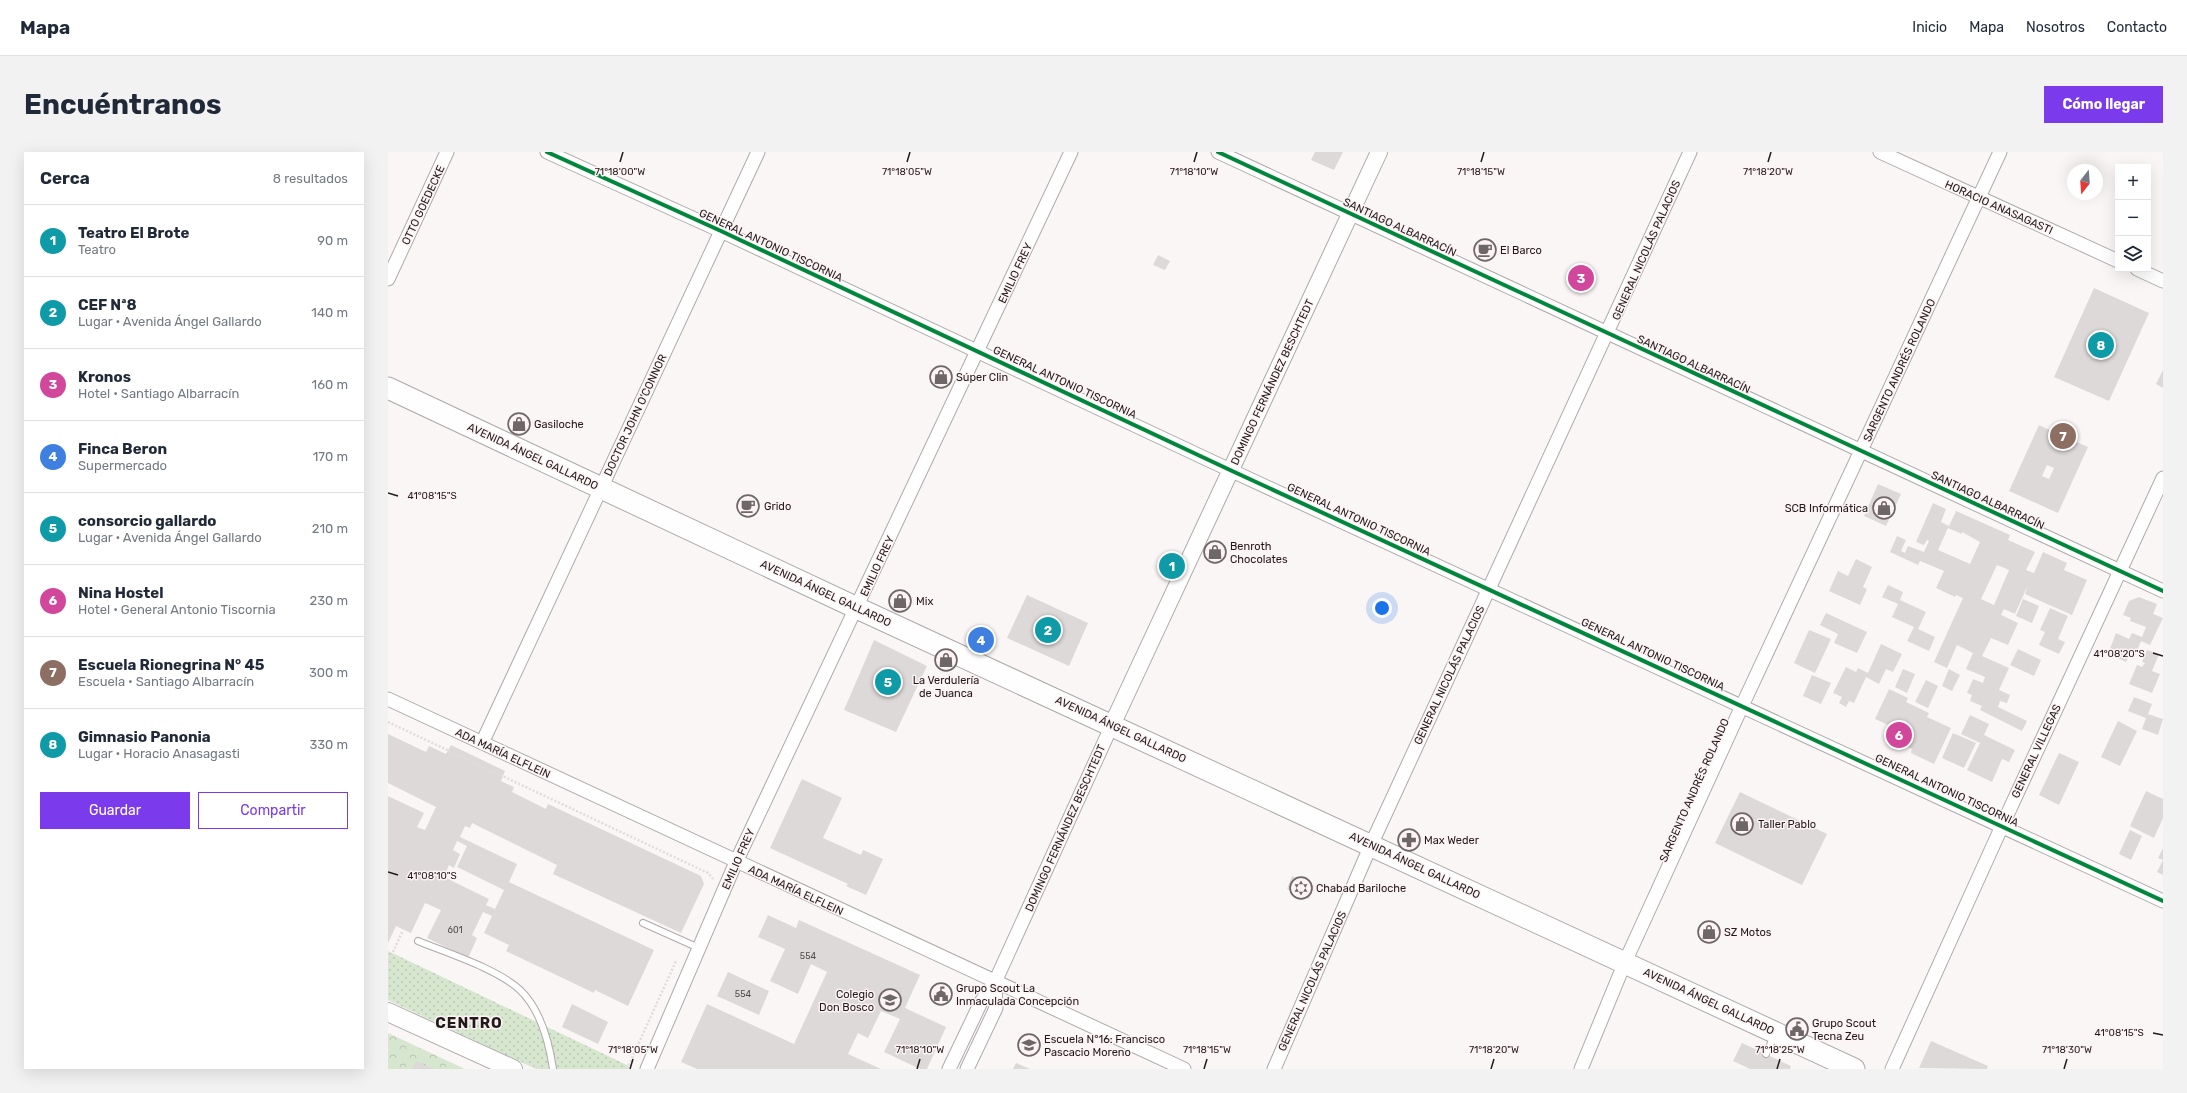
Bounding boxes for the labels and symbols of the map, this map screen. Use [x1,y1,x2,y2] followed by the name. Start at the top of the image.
[399,163,448,247] street label: OTTO GOEDECKE
[2067,164,2103,200] north arrow
[595,166,645,178] text: 71°18'00"W
[882,166,932,178] text: 71°18'05"W
[1170,166,1218,178] text: 71°18'10"W
[1457,166,1505,178] text: 71°18'15"W
[1743,166,1793,178] text: 71°18'20"W
[1610,178,1683,322] street label: GENERAL NICOLÁS PALACIOS
[1943,178,2055,237] street label: HORACIO ANASAGASTI
[1341,195,1459,259] street label: SANTIAGO ALBARRACÍN
[697,206,845,285] street label: GENERAL ANTONIO TISCORNIA
[1472,237,1498,263] cafe icon: El Barco
[996,241,1035,305] street label: EMILIO FREY
[1500,244,1542,257] place label: El Barco
[1568,263,1594,293] pin: 3
[1228,297,1317,467] street label: DOMINGO FERNÁNDEZ BESCHTEDT
[1861,297,1938,444] street label: SARGENTO ANDRÉS ROLANDO
[2088,330,2114,360] pin: 8
[1635,332,1753,396] street label: SANTIAGO ALBARRACÍN
[991,343,1139,422] street label: GENERAL ANTONIO TISCORNIA
[601,352,669,478] street label: DOCTOR JOHN O'CONNOR
[928,364,954,390] shop icon: Súper Clin
[956,371,1008,384] place label: Súper Clin
[506,411,532,437] shop icon: Gasiloche
[534,418,584,431] place label: Gasiloche
[465,420,600,493] street label: AVENIDA ÁNGEL GALLARDO
[2050,421,2076,451] pin: 7
[1929,468,2047,532] street label: SANTIAGO ALBARRACÍN
[1285,480,1433,559] street label: GENERAL ANTONIO TISCORNIA
[407,490,457,502] text: 41°08'15"S
[735,493,761,519] cafe icon: Grido
[1871,495,1897,521] shop icon: SCB Informática
[764,500,791,513] place label: Grido
[1785,502,1868,515] place label: SCB Informática
[858,534,897,598] street label: EMILIO FREY
[1202,539,1228,565] shop icon: Benroth Chocolates
[1230,540,1288,566] place label: Benroth Chocolates
[1159,551,1185,581] pin: 1
[758,557,893,630] street label: AVENIDA ÁNGEL GALLARDO
[887,588,913,614] shop icon: Mix
[916,595,933,608] place label: Mix
[1372,598,1392,618] your location
[1411,603,1488,747] street label: GENERAL NICOLÁS PALACIOS
[1035,615,1061,645] pin: 2
[1579,615,1727,694] street label: GENERAL ANTONIO TISCORNIA
[968,625,994,655] pin: 4
[933,647,959,673] shop icon: La Verdulería de Juanca
[2093,648,2145,660] text: 41°08'20"S
[875,667,901,697] pin: 5
[913,674,979,700] place label: La Verdulería de Juanca
[1053,693,1188,766] street label: AVENIDA ÁNGEL GALLARDO
[2009,702,2064,800] street label: GENERAL VILLEGAS
[1657,716,1732,864] street label: SARGENTO ANDRÉS ROLANDO
[1886,720,1912,750] pin: 6
[453,726,552,781] street label: ADA MARÍA ELFLEIN
[1023,742,1109,914] street label: DOMINGO FERNÁNDEZ BESCHTEDT
[1873,751,2021,830] street label: GENERAL ANTONIO TISCORNIA
[1729,811,1755,837] shop icon: Taller Pablo
[1758,818,1816,831] place label: Taller Pablo
[719,827,758,892] street label: EMILIO FREY
[1396,827,1422,853] pharmacy icon: Max Weder
[1347,829,1482,902] street label: AVENIDA ÁNGEL GALLARDO
[1424,834,1480,847] place label: Max Weder
[746,863,845,918] street label: ADA MARÍA ELFLEIN
[407,870,457,882] text: 41°08'10"S
[1288,875,1314,901] synagogue icon: Chabad Bariloche
[1316,882,1406,895] place label: Chabad Bariloche
[1276,909,1349,1053] street label: GENERAL NICOLÁS PALACIOS
[1696,919,1722,945] shop icon: SZ Motos
[448,925,463,935] house number: 601
[1724,926,1772,939] place label: SZ Motos
[800,951,817,961] house number: 554
[1641,965,1776,1038] street label: AVENIDA ÁNGEL GALLARDO
[928,981,954,1007] public building icon: Grupo Scout La Inmaculada Concepción
[956,982,1079,1008] place label: Grupo Scout La Inmaculada Concepción
[877,987,903,1013] school or university icon: Colegio Don Bosco
[819,988,874,1014] place label: Colegio Don Bosco
[735,989,752,999] house number: 554
[435,1014,503,1032] district label: CENTRO
[1784,1016,1810,1042] public building icon: Grupo Scout Tecna Zeu
[1812,1017,1877,1043] place label: Grupo Scout Tecna Zeu
[2094,1027,2144,1039] text: 41°08'15"S
[1016,1032,1042,1058] school or university icon: Escuela N°16: Francisco Pascacio Moreno
[1044,1033,1165,1059] place label: Escuela N°16: Francisco Pascacio Moreno
[608,1044,658,1056] text: 71°18'05"W
[896,1044,944,1056] text: 71°18'10"W
[1183,1044,1231,1056] text: 71°18'15"W
[1469,1044,1519,1056] text: 71°18'20"W
[1755,1044,1805,1056] text: 71°18'25"W
[2042,1044,2092,1056] text: 71°18'30"W

